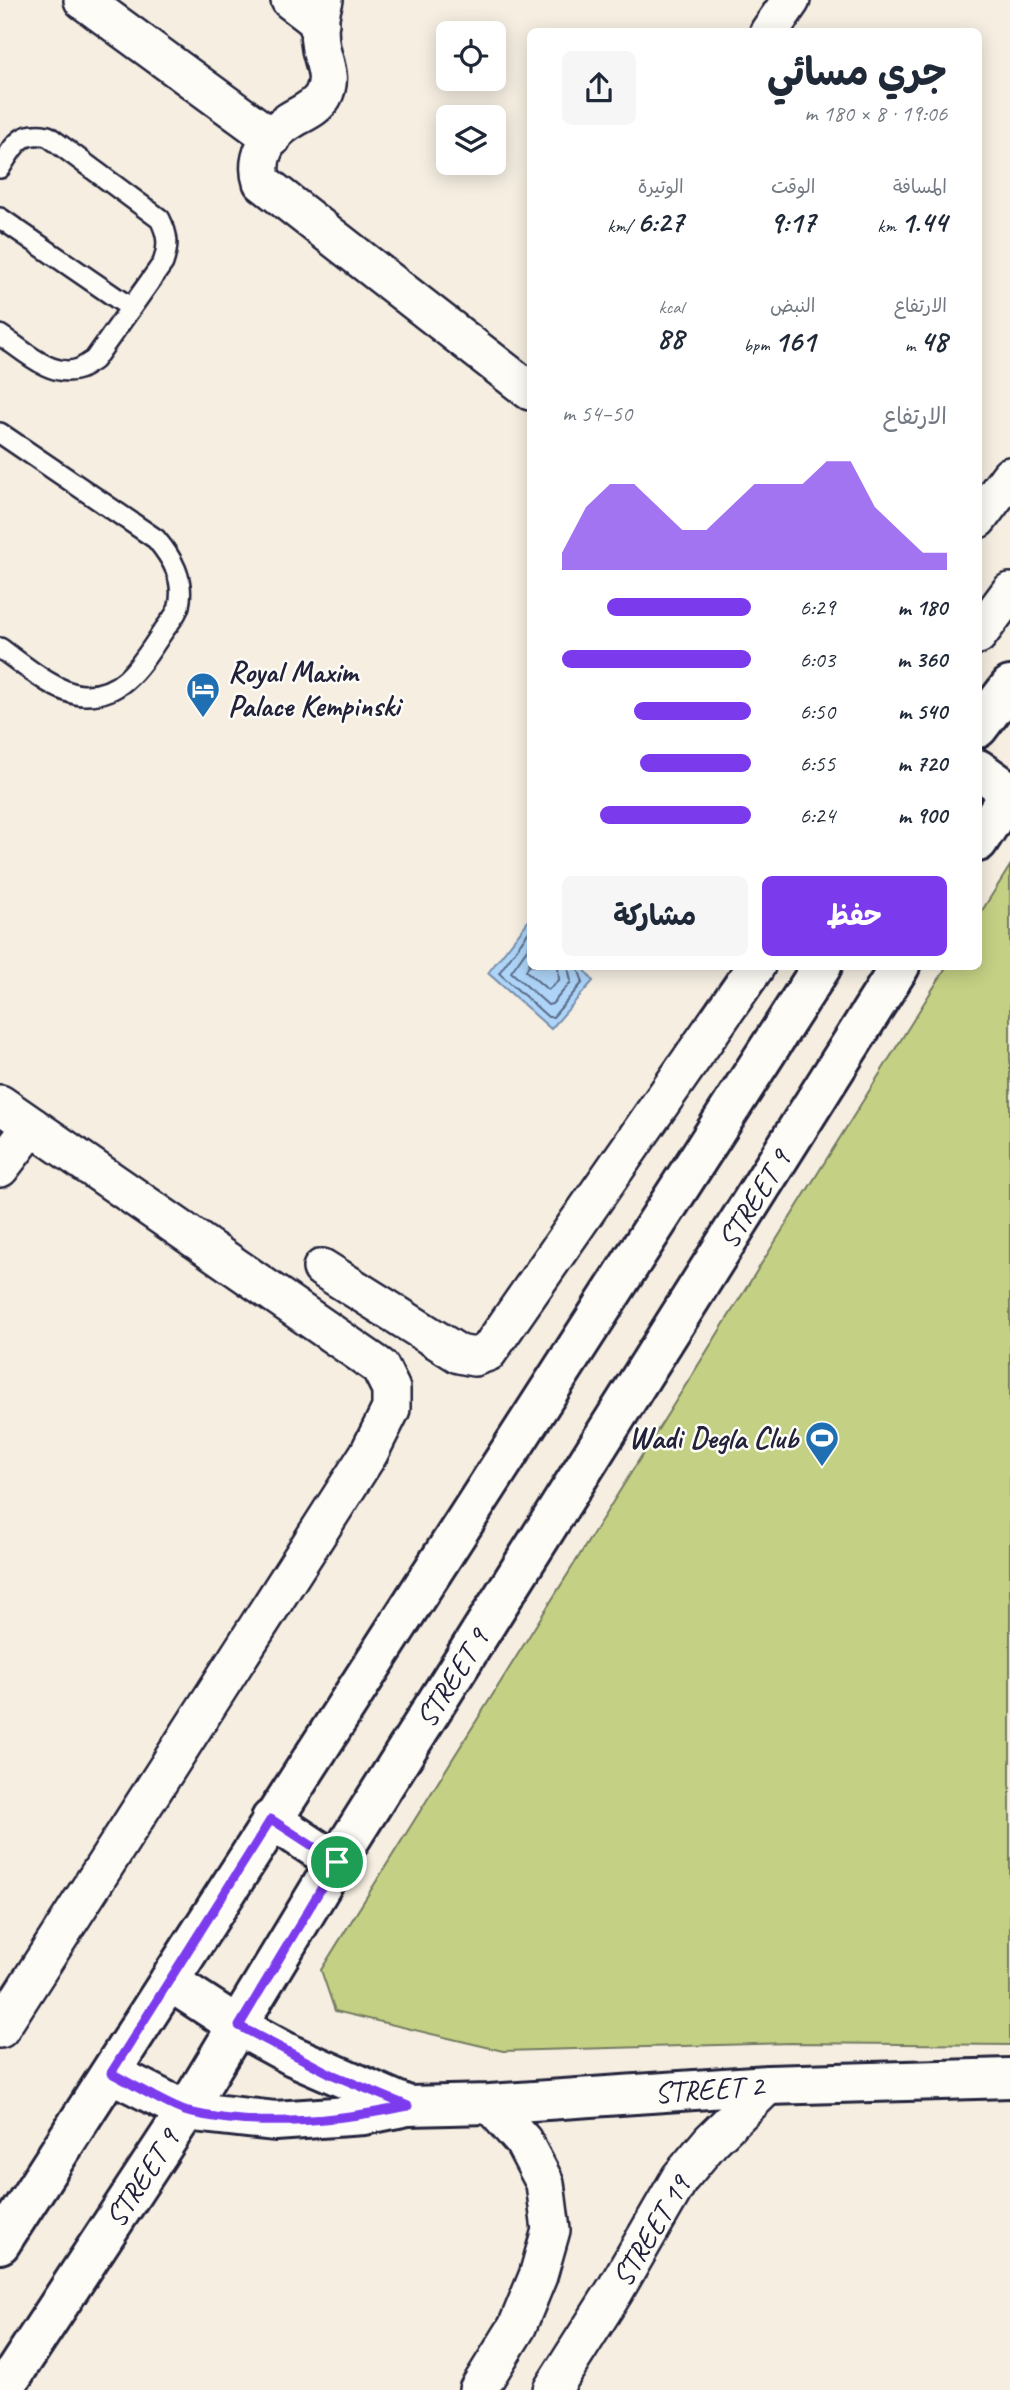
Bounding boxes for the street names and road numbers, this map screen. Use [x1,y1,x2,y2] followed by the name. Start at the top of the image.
[709,1141,800,1255] street label: STREET 9
[407,1620,498,1734] street label: STREET 9
[653,2066,767,2112] street label: STREET 2
[96,2120,189,2234] street label: STREET 9
[603,2166,700,2293] street label: STREET 19

